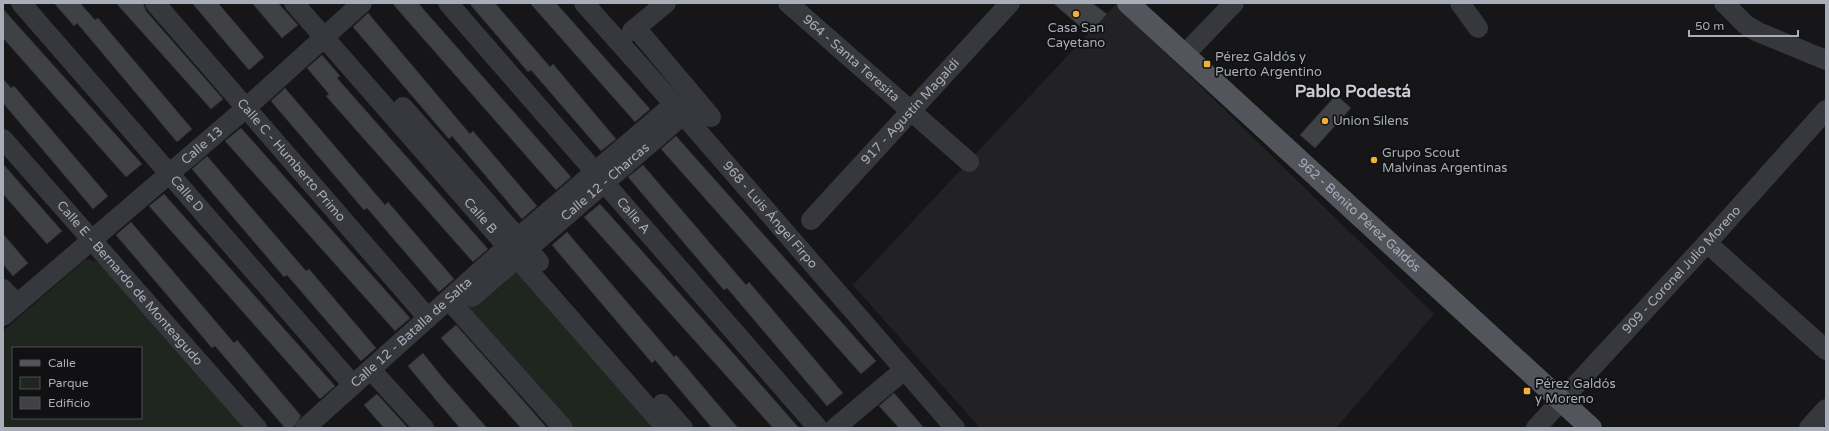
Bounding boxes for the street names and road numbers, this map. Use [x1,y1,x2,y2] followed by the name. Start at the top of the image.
[799,12,903,105] street label: 964 - Santa Teresita
[858,55,963,168] street label: 917 - Agustín Magaldi
[234,95,349,225] street label: Calle C - Humberto Primo
[178,123,226,168] street label: Calle 13
[558,140,653,225] street label: Calle 12 - Charcas
[1295,155,1424,276] street label: 962 - Benito Pérez Galdós
[719,158,821,272] street label: 968 - Luis Ángel Firpo
[167,172,207,216] street label: Calle D
[613,194,654,238] street label: Calle A
[460,195,500,237] street label: Calle B
[54,198,206,370] street label: Calle E - Bernardo de Monteagudo
[1619,203,1744,337] street label: 909 - Coronel Julio Moreno
[348,274,475,391] street label: Calle 12 - Batalla de Salta

